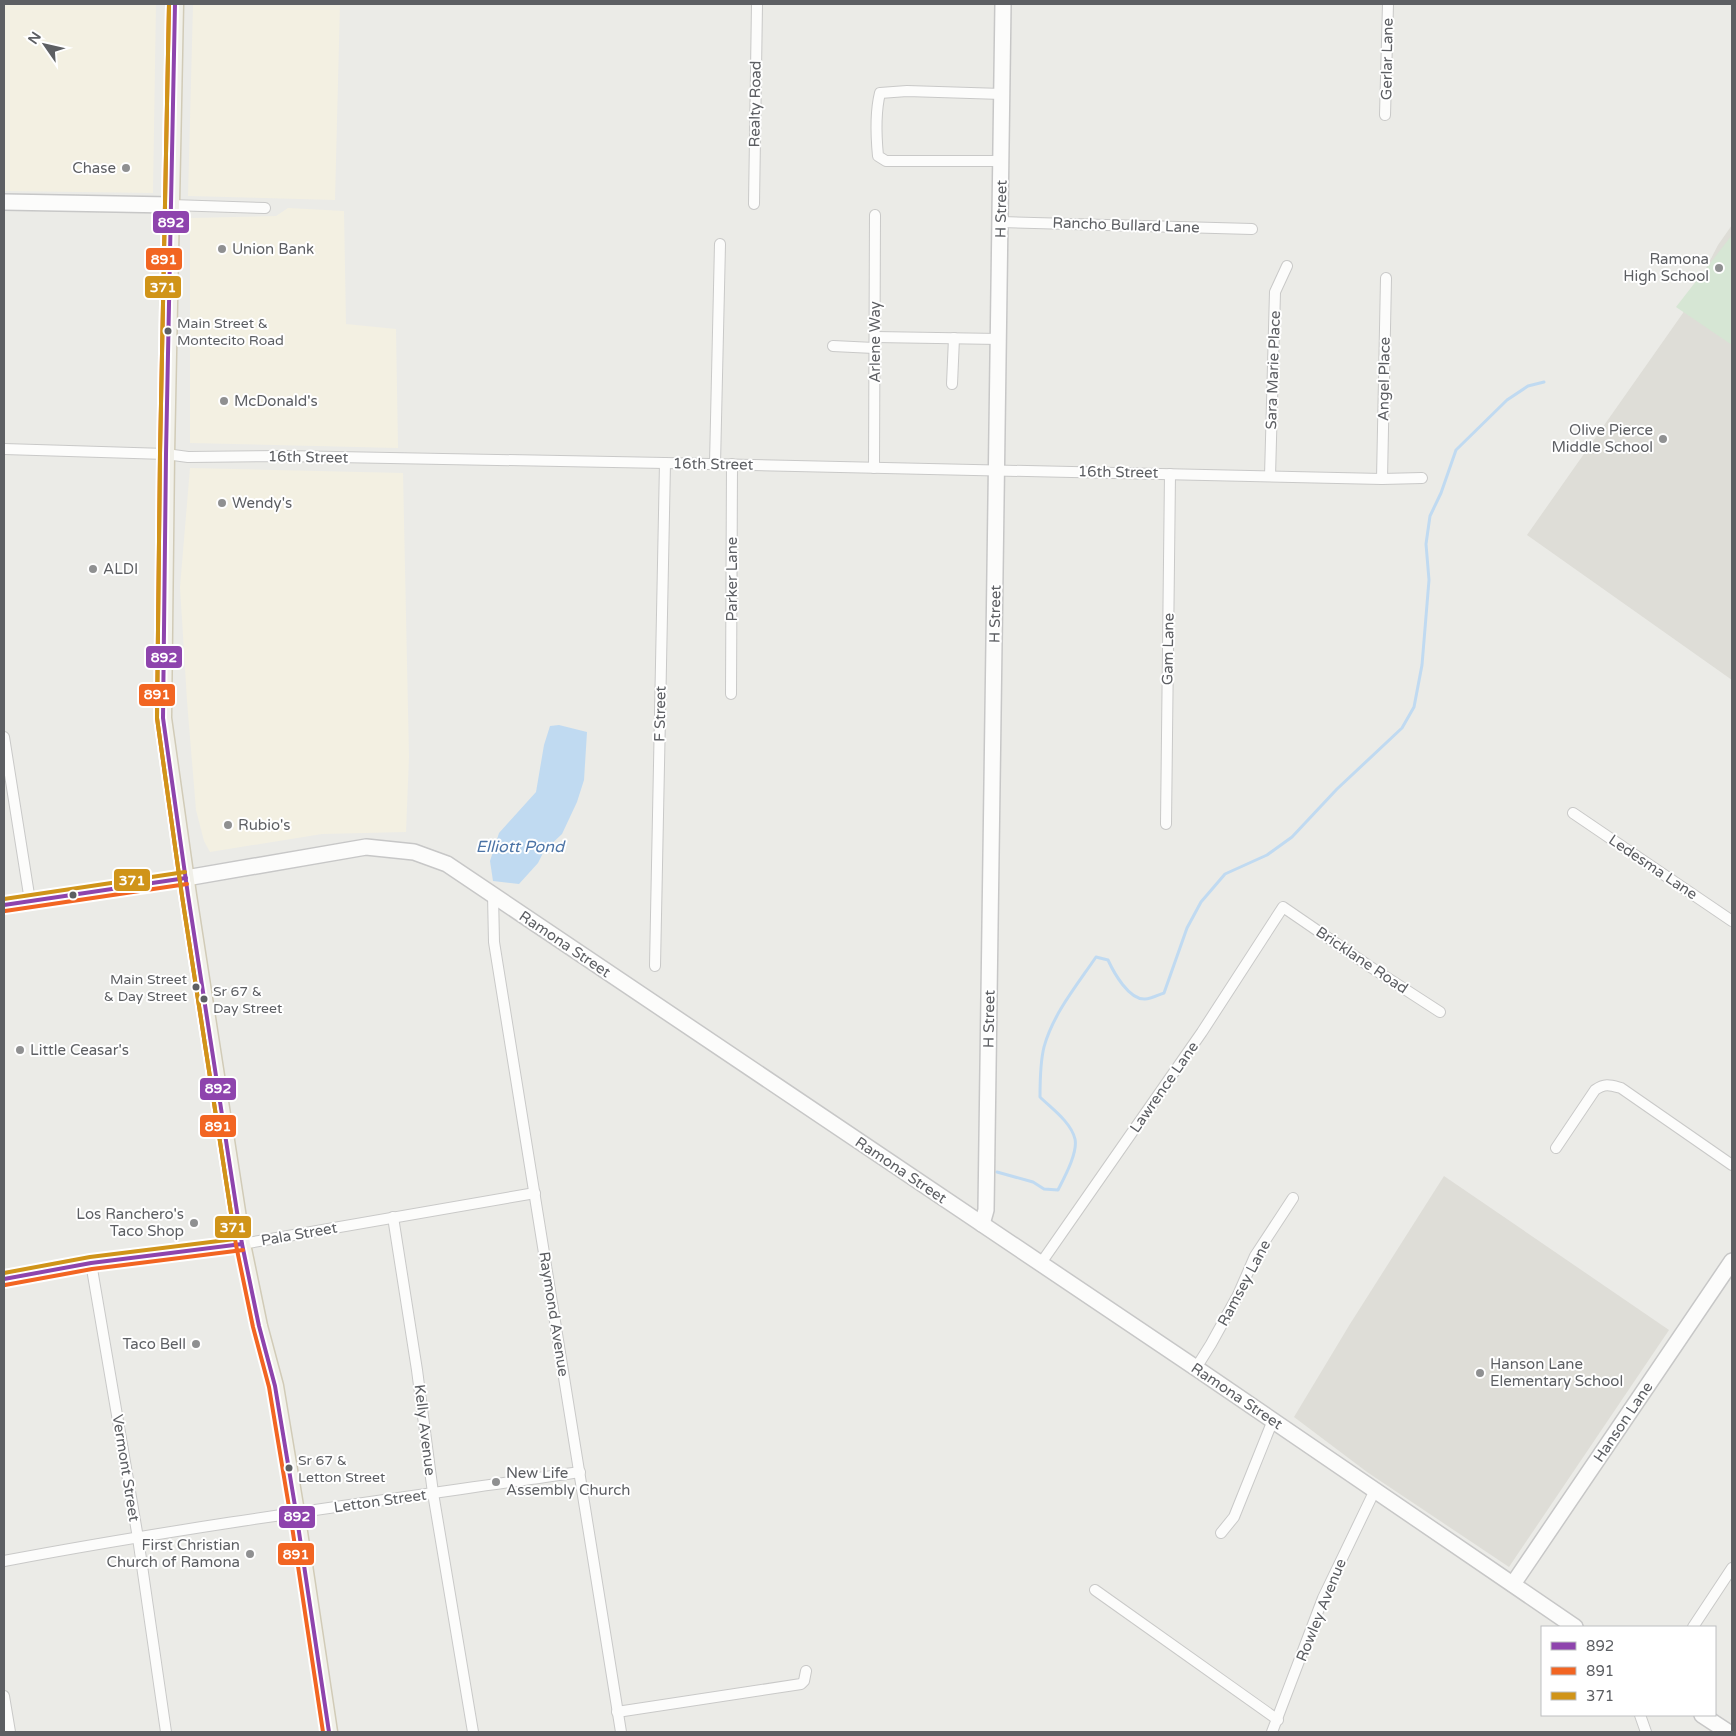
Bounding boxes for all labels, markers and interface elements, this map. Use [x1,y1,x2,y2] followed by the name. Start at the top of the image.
[1377,18,1397,100] street label: Gerlar Lane
[20,20,70,70] north arrow
[24,29,45,47] text: N
[745,61,765,147] street label: Realty Road
[72,159,116,177] place label: Chase
[120,162,132,174] marker: Chase
[991,180,1011,238] street label: H Street
[152,210,190,234] line badge: 892
[1052,213,1200,237] street label: Rancho Bullard Lane
[158,214,184,231] text: 892
[232,240,314,258] place label: Union Bank
[216,243,228,255] marker: Union Bank
[145,247,183,271] line badge: 891
[1623,250,1709,285] place label: Ramona High School
[151,251,177,268] text: 891
[1713,262,1725,274] marker: Ramona High School
[144,275,182,299] line badge: 371
[150,279,176,296] text: 371
[866,301,884,383] street label: Arlene Way
[1262,310,1284,430] street label: Sara Marie Place
[177,315,284,349] place label: Main Street & Montecito Road
[163,326,173,336] marker: Main Street & Montecito Road
[1374,337,1394,421] street label: Angel Place
[234,392,318,410] place label: McDonald's
[218,395,230,407] marker: McDonald's
[1552,421,1653,456] place label: Olive Pierce Middle School
[1657,433,1669,445] marker: Olive Pierce Middle School
[268,447,349,467] street label: 16th Street
[673,454,754,474] street label: 16th Street
[1078,462,1159,482] street label: 16th Street
[232,494,292,512] place label: Wendy's
[216,497,228,509] marker: Wendy's
[723,537,741,621] street label: Parker Lane
[103,560,138,578] place label: ALDI
[87,563,99,575] marker: ALDI
[985,585,1005,643] street label: H Street
[1158,613,1178,685] street label: Gam Lane
[145,645,183,669] line badge: 892
[151,649,177,666] text: 892
[138,683,176,707] line badge: 891
[144,686,170,703] text: 891
[651,686,669,742] street label: F Street
[238,816,290,834] place label: Rubio's
[222,819,234,831] marker: Rubio's
[1605,831,1701,903] street label: Ledesma Lane
[476,837,566,857] water label: Elliott Pond
[113,868,151,892] line badge: 371
[119,872,145,889] text: 371
[68,890,78,900] unlabelled marker
[516,907,614,981] street label: Ramona Street
[1312,923,1412,997] street label: Bricklane Road
[104,971,188,1005] place label: Main Street & Day Street
[191,982,201,992] marker: Main Street & Day Street
[213,983,283,1017] place label: Sr 67 & Day Street
[979,990,999,1048] street label: H Street
[199,994,209,1004] marker: Sr 67 & Day Street
[1126,1038,1202,1136] street label: Lawrence Lane
[30,1041,129,1059] place label: Little Ceasar's
[14,1044,26,1056] marker: Little Ceasar's
[199,1077,237,1101] line badge: 892
[205,1080,231,1097] text: 892
[199,1114,237,1138] line badge: 891
[205,1118,231,1135] text: 891
[852,1133,950,1207] street label: Ramona Street
[76,1205,184,1240] place label: Los Ranchero's Taco Shop
[214,1215,252,1239] line badge: 371
[188,1217,200,1229] marker: Los Ranchero's Taco Shop
[259,1218,339,1250] street label: Pala Street
[220,1219,246,1236] text: 371
[1214,1237,1274,1329] street label: Ramsey Lane
[535,1250,573,1378] street label: Raymond Avenue
[122,1335,186,1353] place label: Taco Bell
[190,1338,202,1350] marker: Taco Bell
[1490,1355,1623,1390] place label: Hanson Lane Elementary School
[1188,1359,1286,1433] street label: Ramona Street
[1474,1367,1486,1379] marker: Hanson Lane Elementary School
[1590,1378,1656,1466] street label: Hanson Lane
[410,1383,440,1477] street label: Kelly Avenue
[109,1413,143,1523] street label: Vermont Street
[298,1452,386,1486] place label: Sr 67 & Letton Street
[284,1463,294,1473] marker: Sr 67 & Letton Street
[506,1464,630,1499] place label: New Life Assembly Church
[490,1476,502,1488] marker: New Life Assembly Church
[332,1486,428,1516] street label: Letton Street
[278,1505,316,1529] line badge: 892
[284,1508,310,1525] text: 892
[107,1536,240,1571] place label: First Christian Church of Ramona
[277,1542,315,1566] line badge: 891
[283,1546,309,1563] text: 891
[244,1548,256,1560] marker: First Christian Church of Ramona
[1292,1556,1350,1664] street label: Rowley Avenue
[1541,1626,1716,1716] legend
[1586,1637,1614,1655] text: 892
[1586,1662,1614,1680] text: 891
[1586,1687,1614,1705] text: 371

